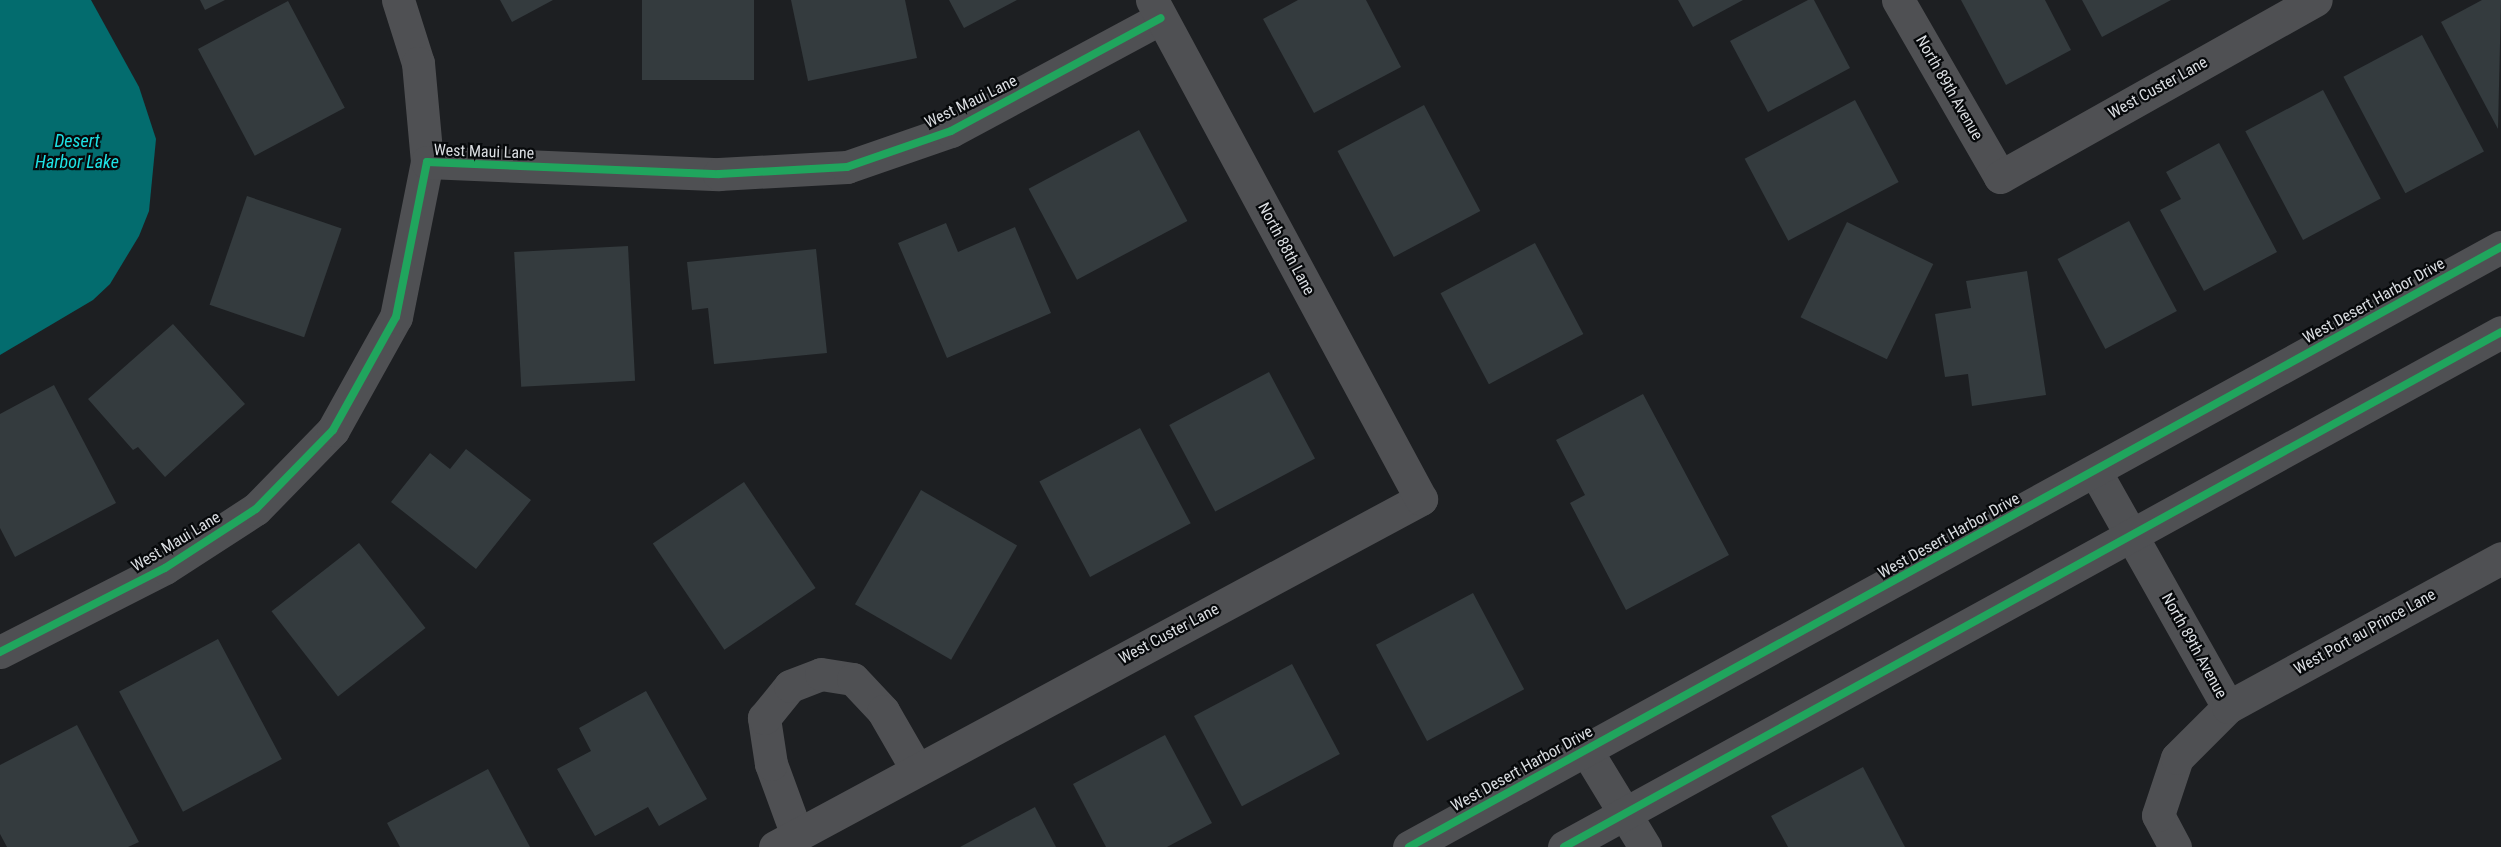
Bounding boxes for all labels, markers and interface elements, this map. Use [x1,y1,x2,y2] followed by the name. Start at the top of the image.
[1911,32,1987,144] street label: North 89th Avenue
[2105,53,2211,123] street label: West Custer Lane
[922,71,1020,133] street label: West Maui Lane
[35,131,119,174] water label: Desert Harbor Lake
[433,141,535,163] street label: West Maui Lane
[1254,200,1318,298] street label: North 88th Lane
[2300,254,2448,348] street label: West Desert Harbor Drive
[1875,489,2023,583] street label: West Desert Harbor Drive
[128,508,224,576] street label: West Maui Lane
[2291,585,2439,679] street label: West Port au Prince Lane
[2157,590,2231,702] street label: North 89th Avenue
[1116,600,1222,668] street label: West Custer Lane
[1448,722,1596,816] street label: West Desert Harbor Drive

